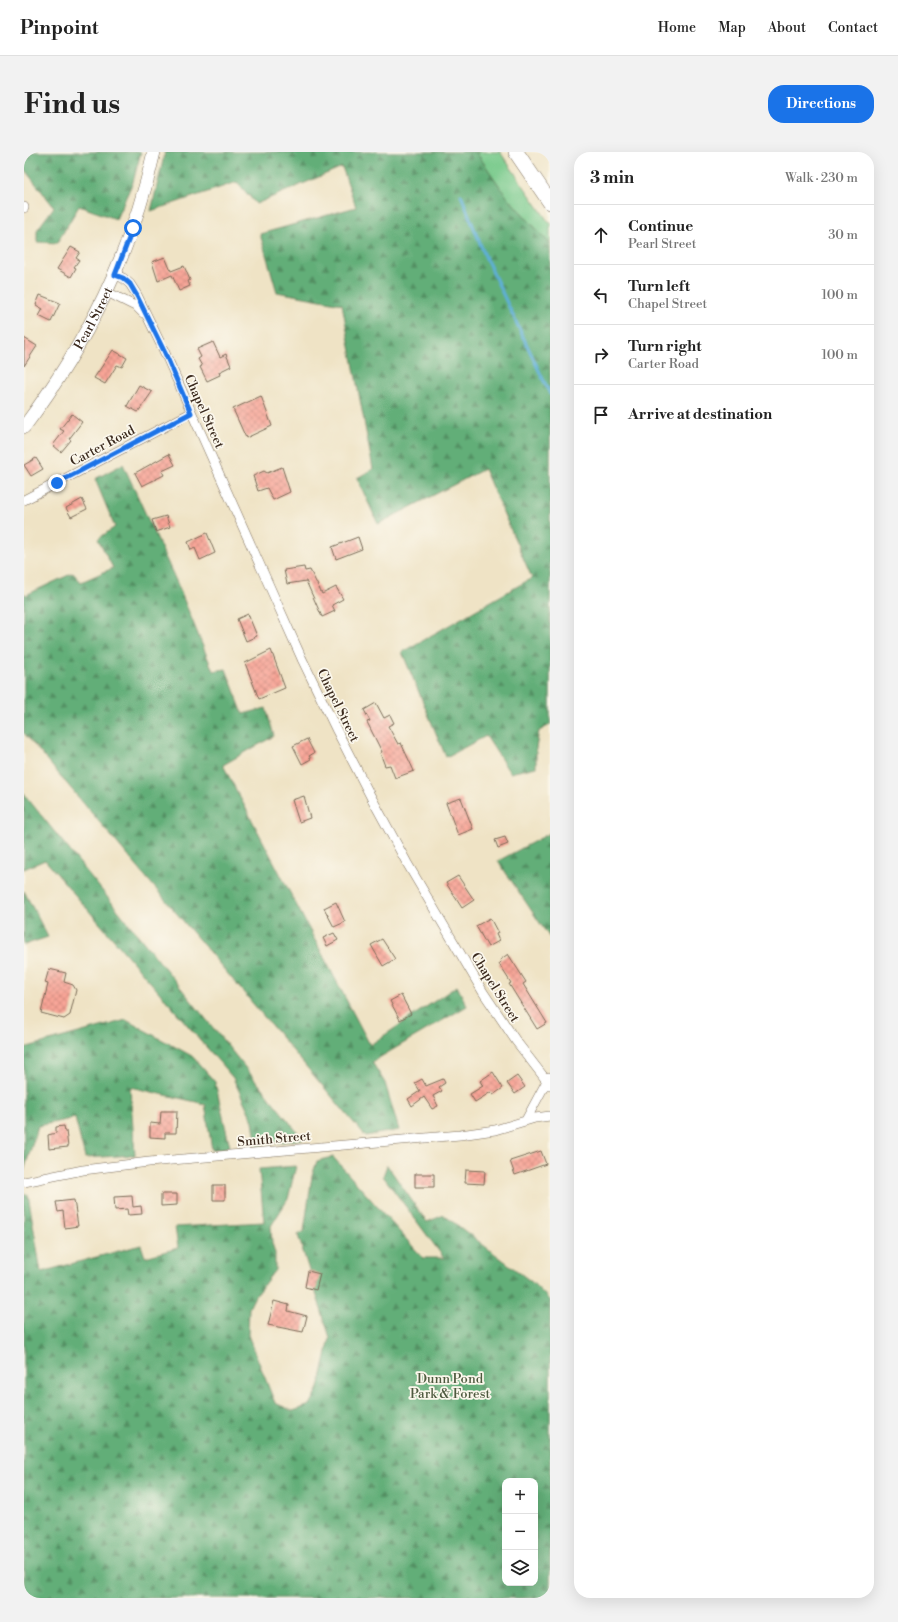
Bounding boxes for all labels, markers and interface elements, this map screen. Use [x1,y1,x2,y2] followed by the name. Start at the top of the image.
[20,16,99,40] text: Pinpoint
[658,19,696,37] text: Home
[718,19,746,37] text: Map
[768,19,806,37] text: About
[828,19,878,37] text: Contact
[768,85,874,123] button: Directions
[24,87,120,122] text: Find us
[590,167,634,189] text: 3 min
[785,170,858,186] text: Walk · 230 m
[628,217,693,236] text: Continue
[124,219,142,237] route start
[590,224,612,246] icon: ahead
[828,227,858,243] text: 30 m
[628,236,696,252] text: Pearl Street
[628,277,690,296] text: Turn left
[71,284,117,353] street label: Pearl Street
[590,284,612,306] icon: left
[822,287,858,303] text: 100 m
[628,296,707,312] text: Chapel Street
[628,337,702,356] text: Turn right
[590,344,612,366] icon: right
[822,347,858,363] text: 100 m
[628,356,699,372] text: Carter Road
[181,372,228,451] street label: Chapel Street
[590,404,612,426] icon: arrive
[628,405,772,424] text: Arrive at destination
[67,422,138,470] street label: Carter Road
[48,474,66,492] route end
[314,666,363,745] street label: Chapel Street
[467,950,523,1026] street label: Chapel Street
[237,1128,312,1150] street label: Smith Street
[410,1371,490,1402] park label: Dunn Pond Park & Forest
[502,1478,538,1586] map controls
[502,1478,538,1514] button: +
[502,1514,538,1550] button: −
[502,1550,538,1586] button: layers

